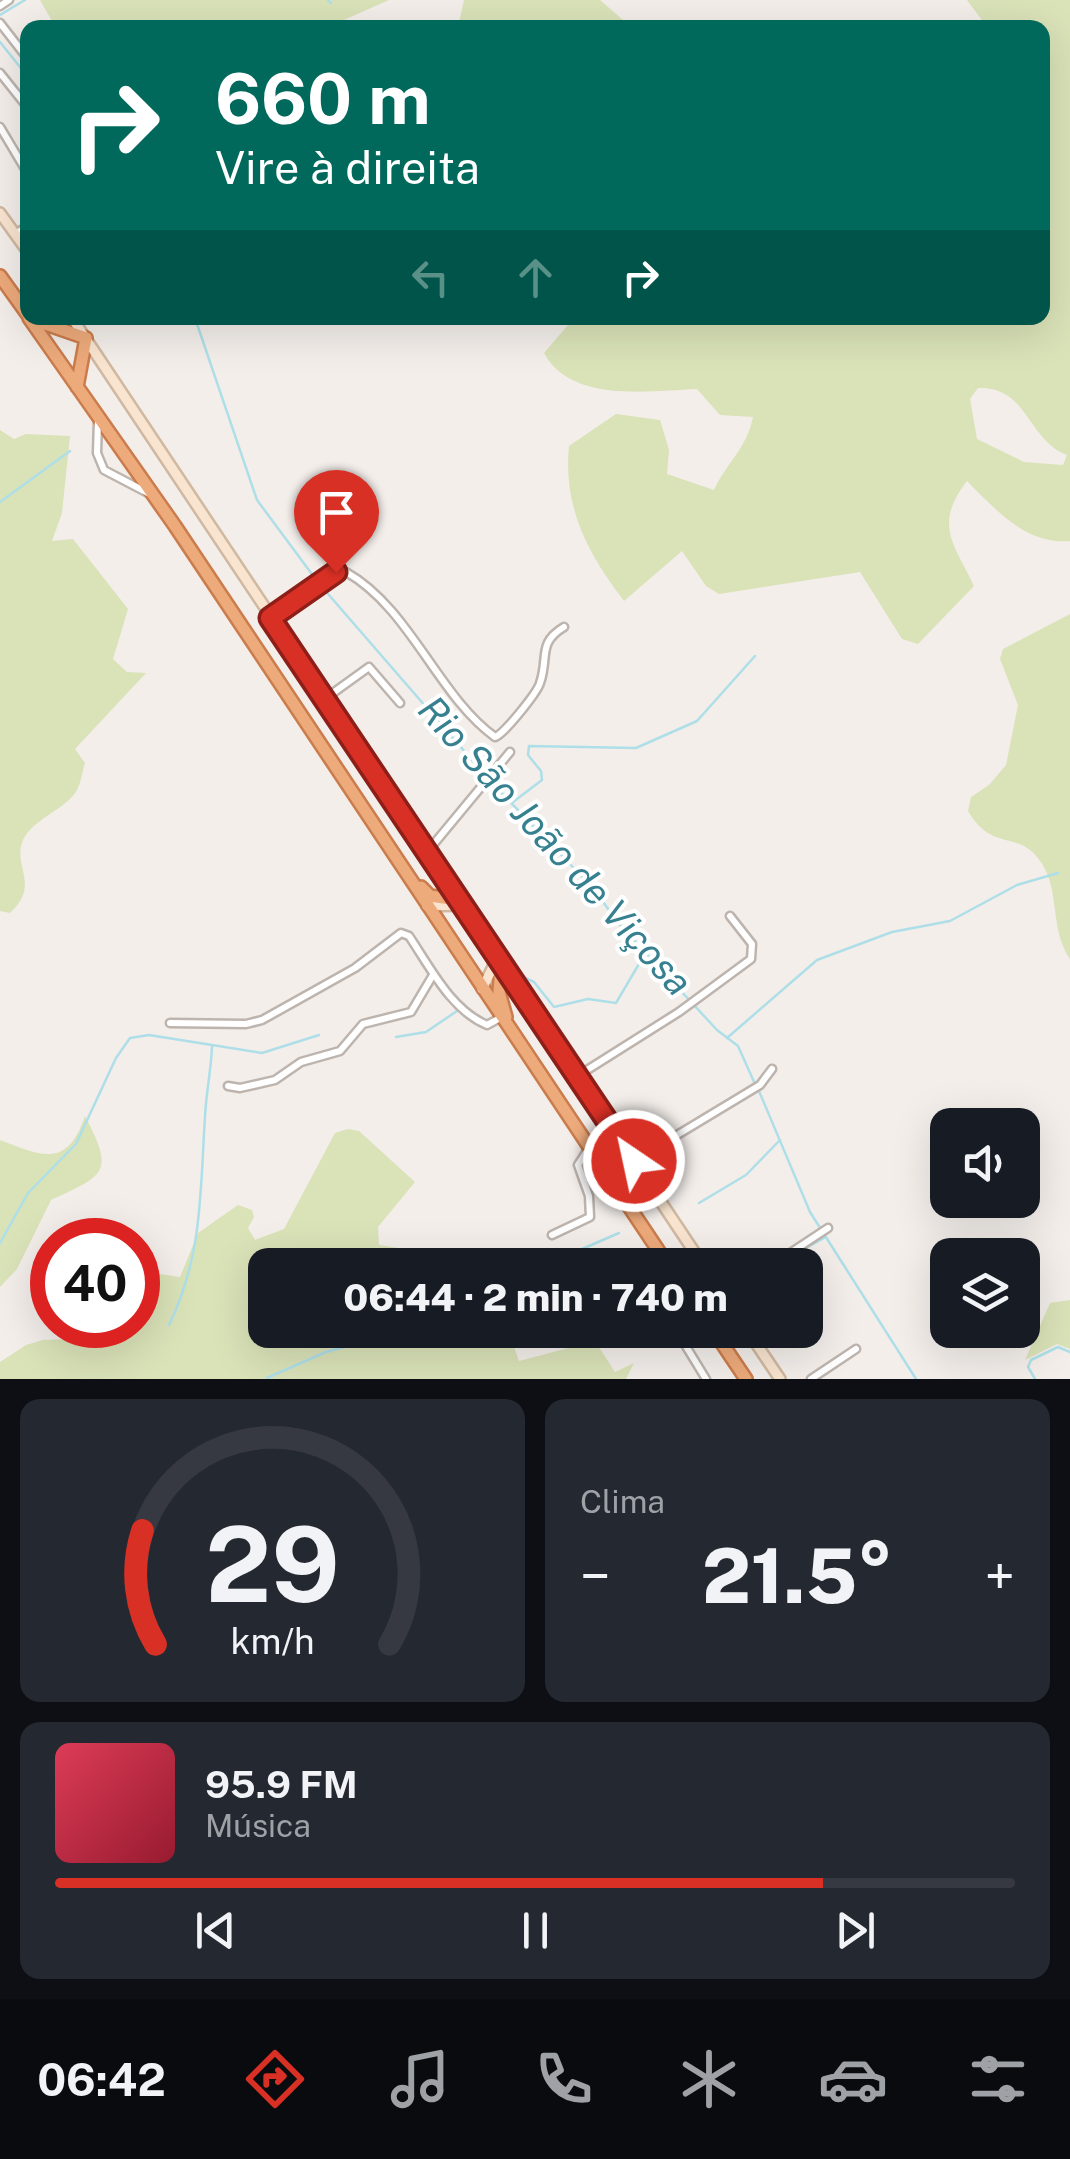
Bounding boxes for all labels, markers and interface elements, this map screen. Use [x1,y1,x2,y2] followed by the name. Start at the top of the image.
[215,57,431,140] text: 660 m
[50,60,180,190] icon: right
[215,141,480,194] text: Vire à direita
[403,250,458,305] icon: left
[508,250,563,305] icon: ahead
[613,250,668,305] icon: right
[294,470,379,573] pin
[309,485,364,540] icon: arrive
[409,687,701,1004] water label: Rio São João de Viçosa
[930,1108,1040,1348] map controls
[930,1108,1040,1218] button: sound
[582,1109,686,1213] position arrow
[30,1218,160,1348] speed limit sign: 40
[930,1238,1040,1348] button: layers
[343,1275,728,1320] text: 06:44 · 2 min · 740 m
[580,1483,665,1520] text: Clima
[205,1503,340,1625] text: 29
[702,1532,893,1620] text: 21.5°
[580,1544,611,1608] text: −
[985,1544,1015,1608] text: +
[230,1620,315,1662] text: km/h
[205,1762,358,1807] text: 95.9 FM
[205,1807,311,1844] text: Música
[188,1903,243,1958] icon: previous
[508,1903,563,1958] icon: pause
[828,1903,883,1958] icon: next
[240,2044,310,2114] icon: directions
[385,2044,455,2114] icon: music
[529,2044,599,2114] icon: phone
[674,2044,744,2114] icon: climate
[818,2044,888,2114] icon: car
[963,2044,1033,2114] icon: filters
[37,2053,166,2106] text: 06:42

